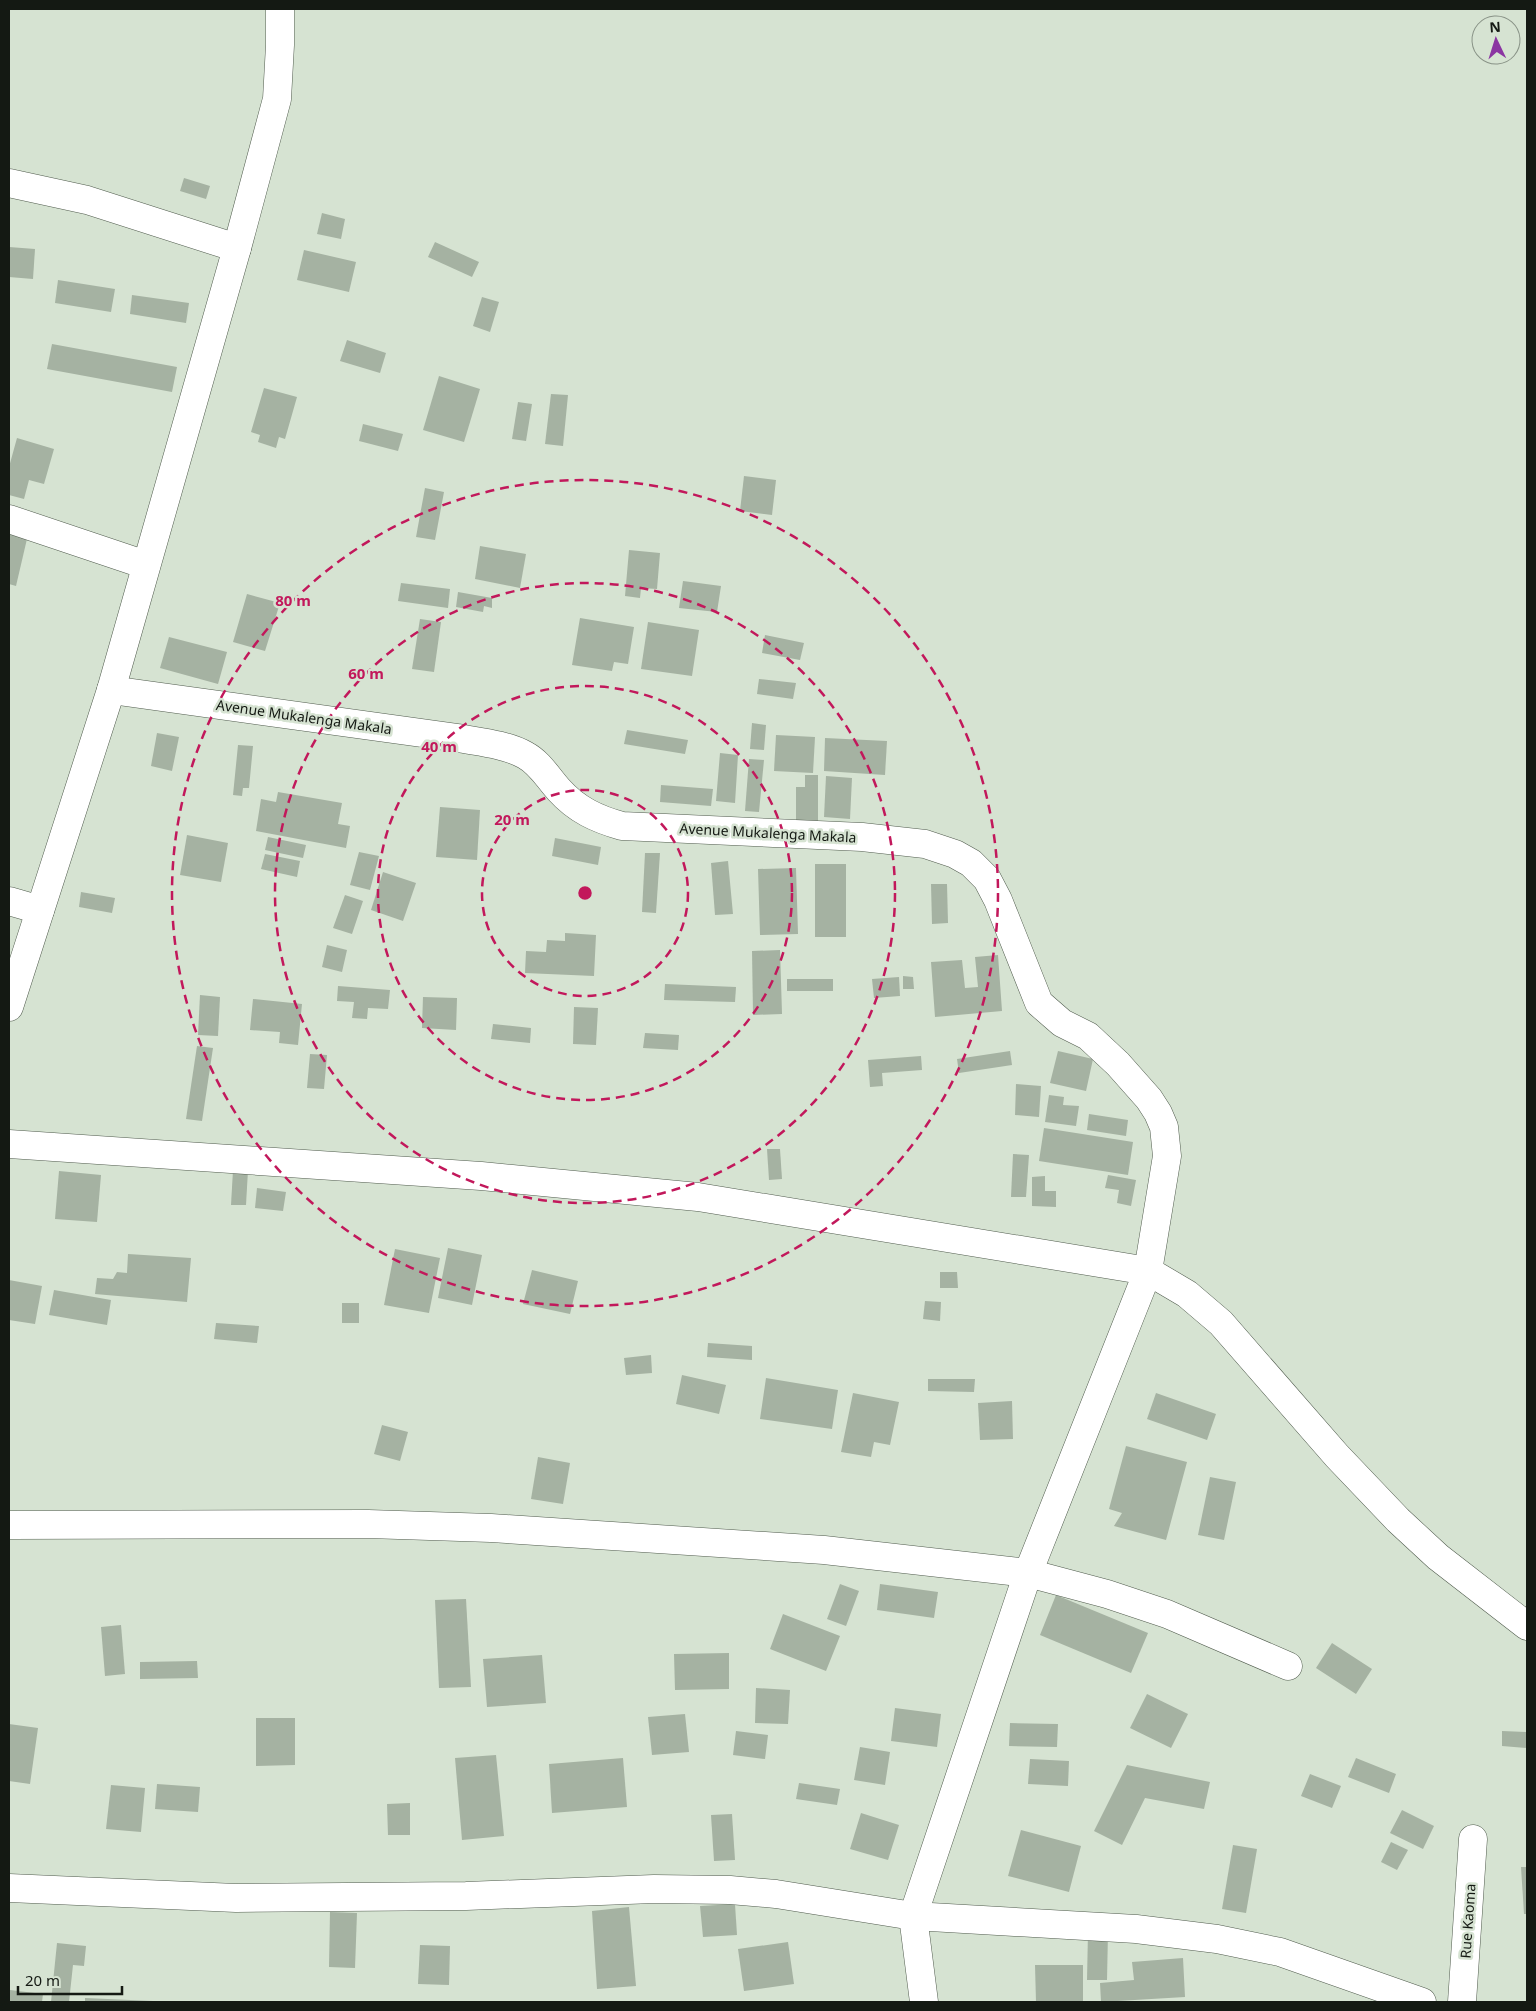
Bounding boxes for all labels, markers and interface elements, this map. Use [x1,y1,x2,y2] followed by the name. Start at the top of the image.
[1471,15,1521,65] north arrow
[1489,17,1501,36] text: N
[275,590,311,610] text: 80 m
[348,663,384,683] text: 60 m
[215,695,393,738] street label: Avenue Mukalenga Makala
[421,736,457,756] text: 40 m
[494,809,530,829] text: 20 m
[679,818,857,847] street label: Avenue Mukalenga Makala
[576,884,594,902] centre of rings
[1455,1883,1480,1959] street label: Rue Kaoma
[18,1964,121,1996] scale bar
[25,1970,60,1990] text: 20 m

